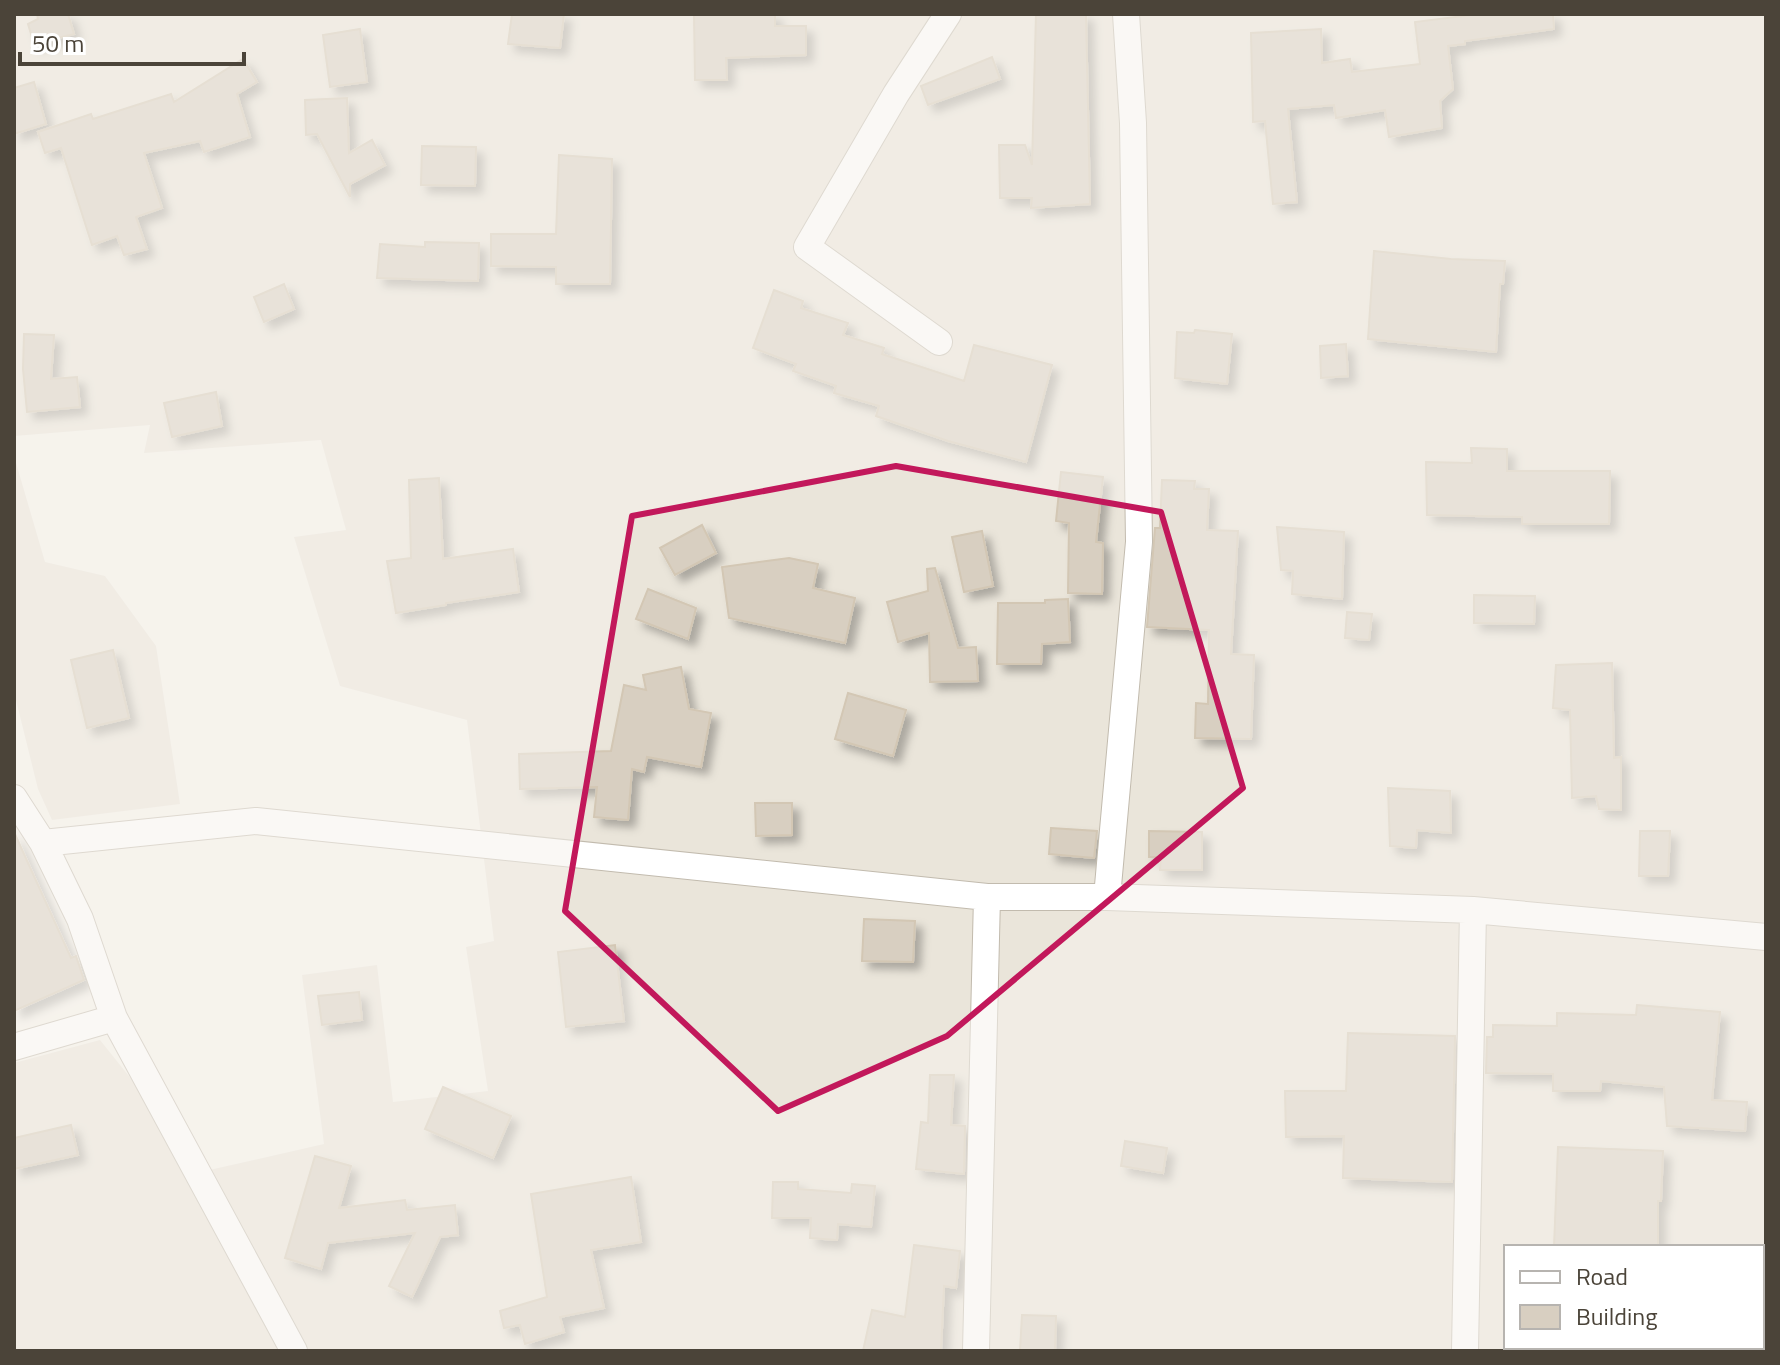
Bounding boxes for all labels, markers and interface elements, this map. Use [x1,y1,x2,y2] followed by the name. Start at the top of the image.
[20,16,244,66] scale bar
[32,25,84,61] text: 50 m
[1504,1245,1764,1349] legend
[1576,1258,1628,1294] text: Road
[1576,1298,1658,1334] text: Building

